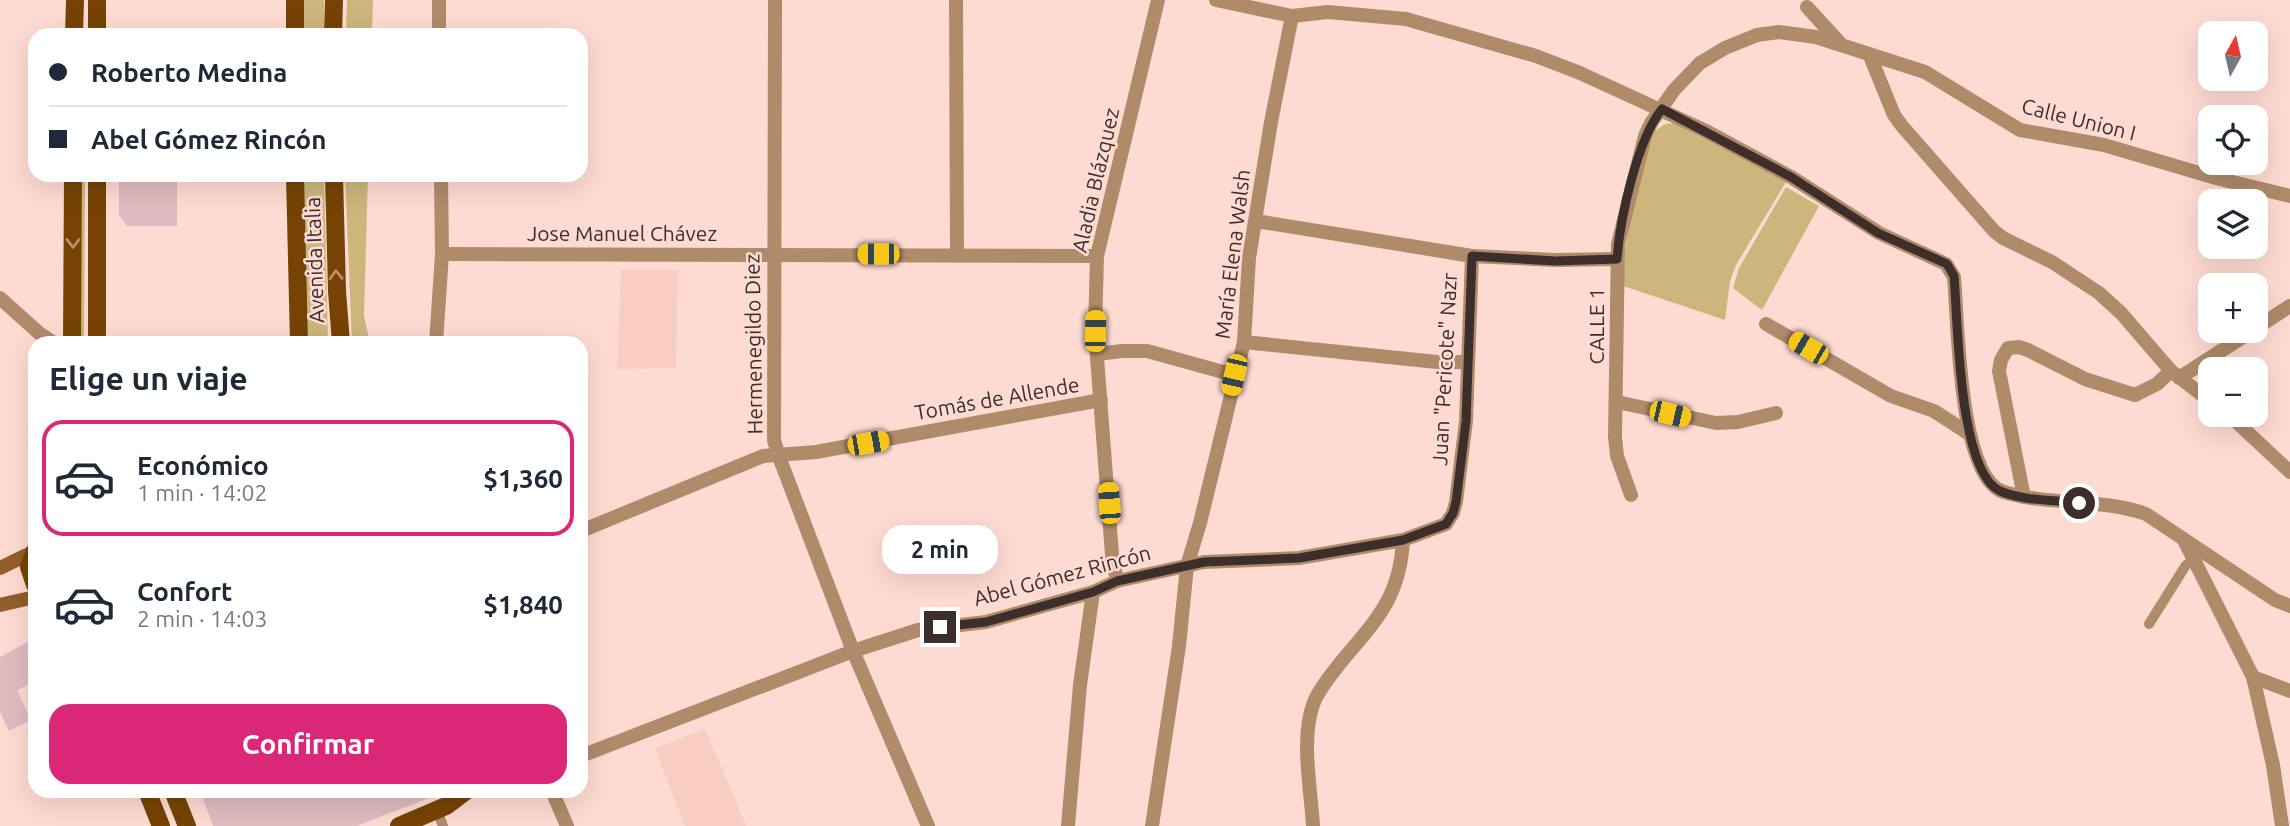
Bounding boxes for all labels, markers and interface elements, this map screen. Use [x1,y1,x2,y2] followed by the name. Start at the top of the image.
[2198,21,2268,91] north arrow
[2198,21,2268,427] map controls
[91,58,287,87] text: Roberto Medina
[2019,93,2139,145] street label: Calle Union I
[1067,105,1123,255] street label: Aladia Blázquez
[2198,105,2268,175] button: locate
[91,125,326,154] text: Abel Gómez Rincón
[1210,168,1254,340] street label: María Elena Walsh
[2198,189,2268,259] button: layers
[300,197,328,323] street label: Avenida Italia
[527,221,717,245] street label: Jose Manuel Chávez
[65,238,81,249] one-way arrow
[858,244,900,265] car
[739,253,767,435] street label: Hermenegildo Diez
[329,269,344,280] one-way arrow
[1427,272,1461,466] street label: Juan "Pericote" Nazr
[2198,273,2268,343] button: +
[1584,288,1608,364] street label: CALLE 1
[1085,310,1106,352] car
[1785,328,1832,368] car
[1220,352,1249,398] car
[2198,357,2268,427] button: −
[49,360,248,396] text: Elige un viaje
[913,372,1081,424] street label: Tomás de Allende
[1648,399,1693,429] car
[846,429,891,457] car
[53,447,116,510] icon: car
[137,451,269,480] text: Económico
[483,464,563,493] text: $1,360
[137,480,268,505] text: 1 min · 14:02
[1098,481,1121,525] car
[2063,487,2095,519] route start
[882,526,998,574] callout: 2 min
[911,537,969,562] text: 2 min
[971,540,1153,610] street label: Abel Gómez Rincón
[53,573,116,636] icon: car
[137,577,232,606] text: Confort
[483,590,563,619] text: $1,840
[137,606,268,631] text: 2 min · 14:03
[924,611,956,643] route end
[49,704,567,784] button: Confirmar

